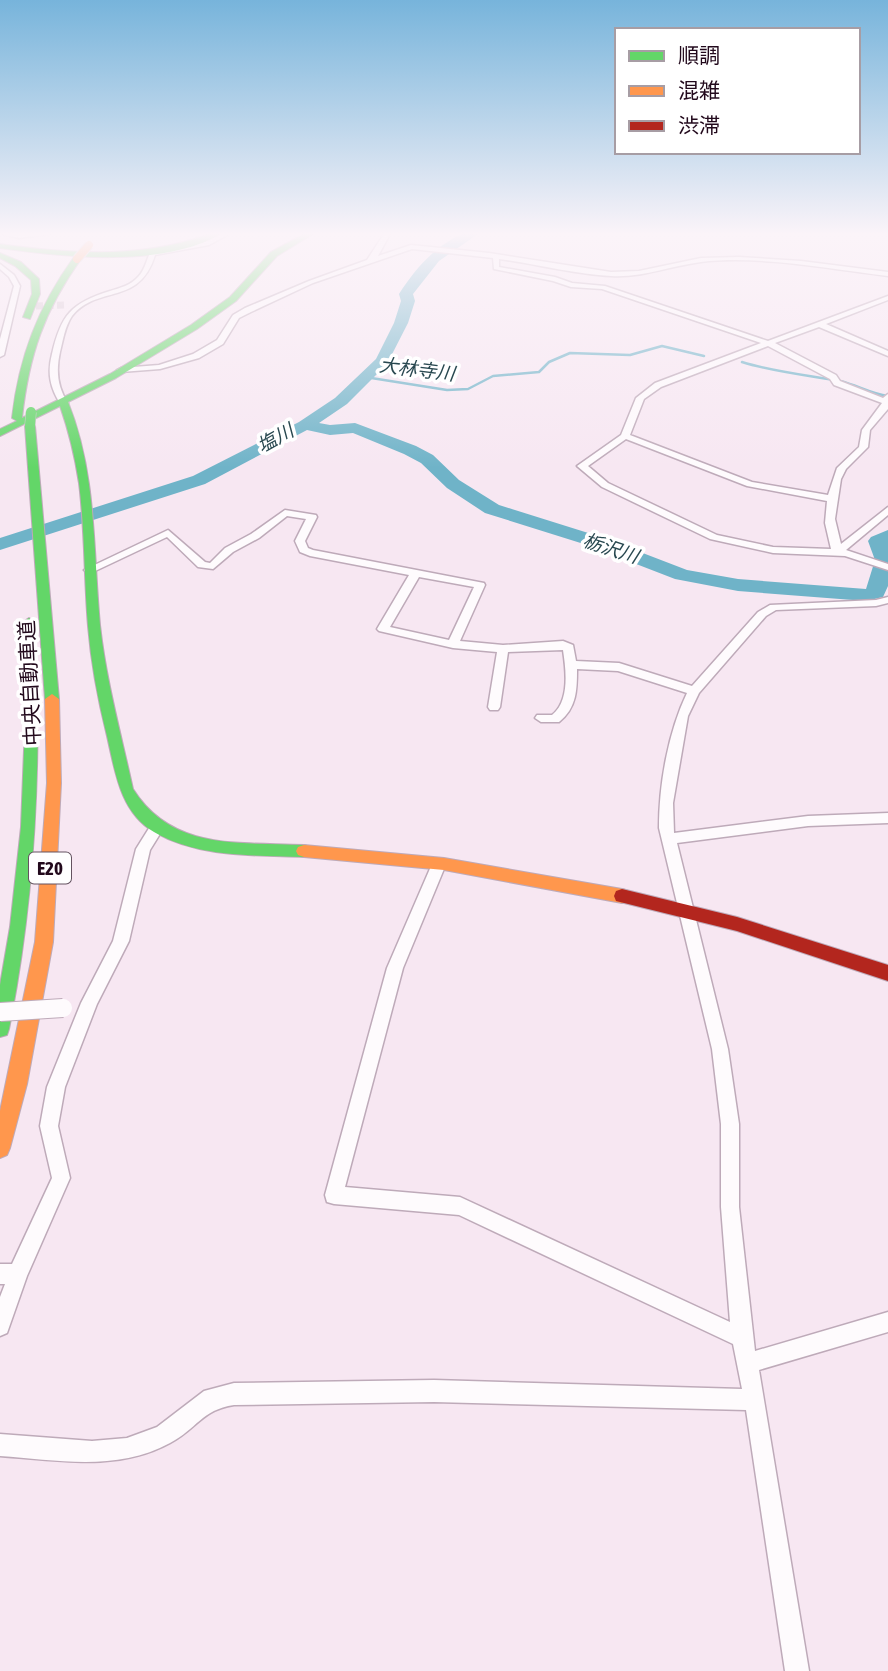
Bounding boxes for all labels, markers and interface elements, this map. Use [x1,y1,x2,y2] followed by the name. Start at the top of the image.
[615,28,860,154] legend
[678,43,720,67] text: 順調
[678,78,720,102] text: 混雑
[678,113,720,137] text: 渋滞
[378,353,458,385] water label: 大林寺川
[253,418,299,457] water label: 塩川
[580,529,643,568] water label: 栃沢川
[14,619,44,747] street label: 中央自動車道
[29,852,71,884] road number: E20

